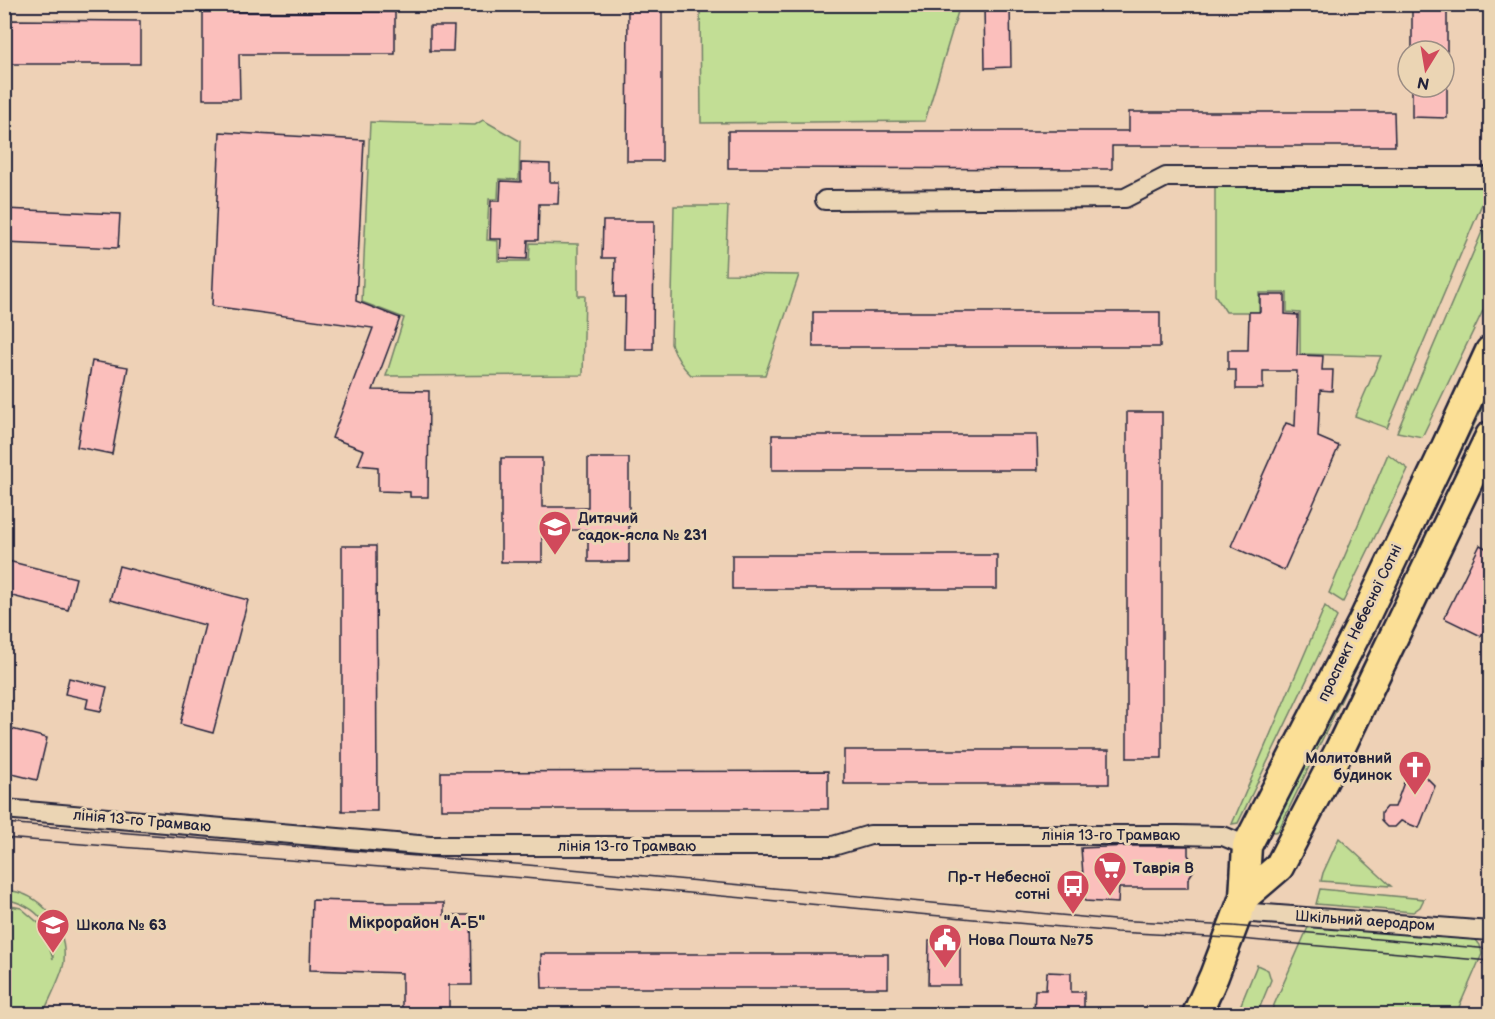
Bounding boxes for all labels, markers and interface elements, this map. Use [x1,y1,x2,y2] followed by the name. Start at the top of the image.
[1396,39,1456,99] north arrow
[1416,72,1431,93] text: N
[537,509,573,556] school or university icon: Дитячий садок-ясла № 231
[578,509,707,545] place label: Дитячий садок-ясла № 231
[1314,541,1406,705] street label: проспект Небесної Сотні
[1305,749,1393,785] place label: Молитовний будинок
[1397,749,1433,796] church icon: Молитовний будинок
[72,806,212,836] street label: лінія 13-го Трамваю
[1042,826,1180,845] street label: лінія 13-го Трамваю
[558,837,696,856] street label: лінія 13-го Трамваю
[1092,850,1128,897] supermarket icon: Таврія В
[1133,859,1194,878] place label: Таврія В
[947,868,1051,904] place label: Пр-т Небесної сотні
[1055,868,1091,915] bus stop icon: Пр-т Небесної сотні
[35,907,71,954] school or university icon: Школа № 63
[1295,907,1435,935] street label: Шкільний аеродром
[349,914,485,933] district label: Мікрорайон "А-Б"
[76,916,167,935] place label: Школа № 63
[927,922,963,969] public building icon: Нова Пошта №75
[968,931,1094,950] place label: Нова Пошта №75

